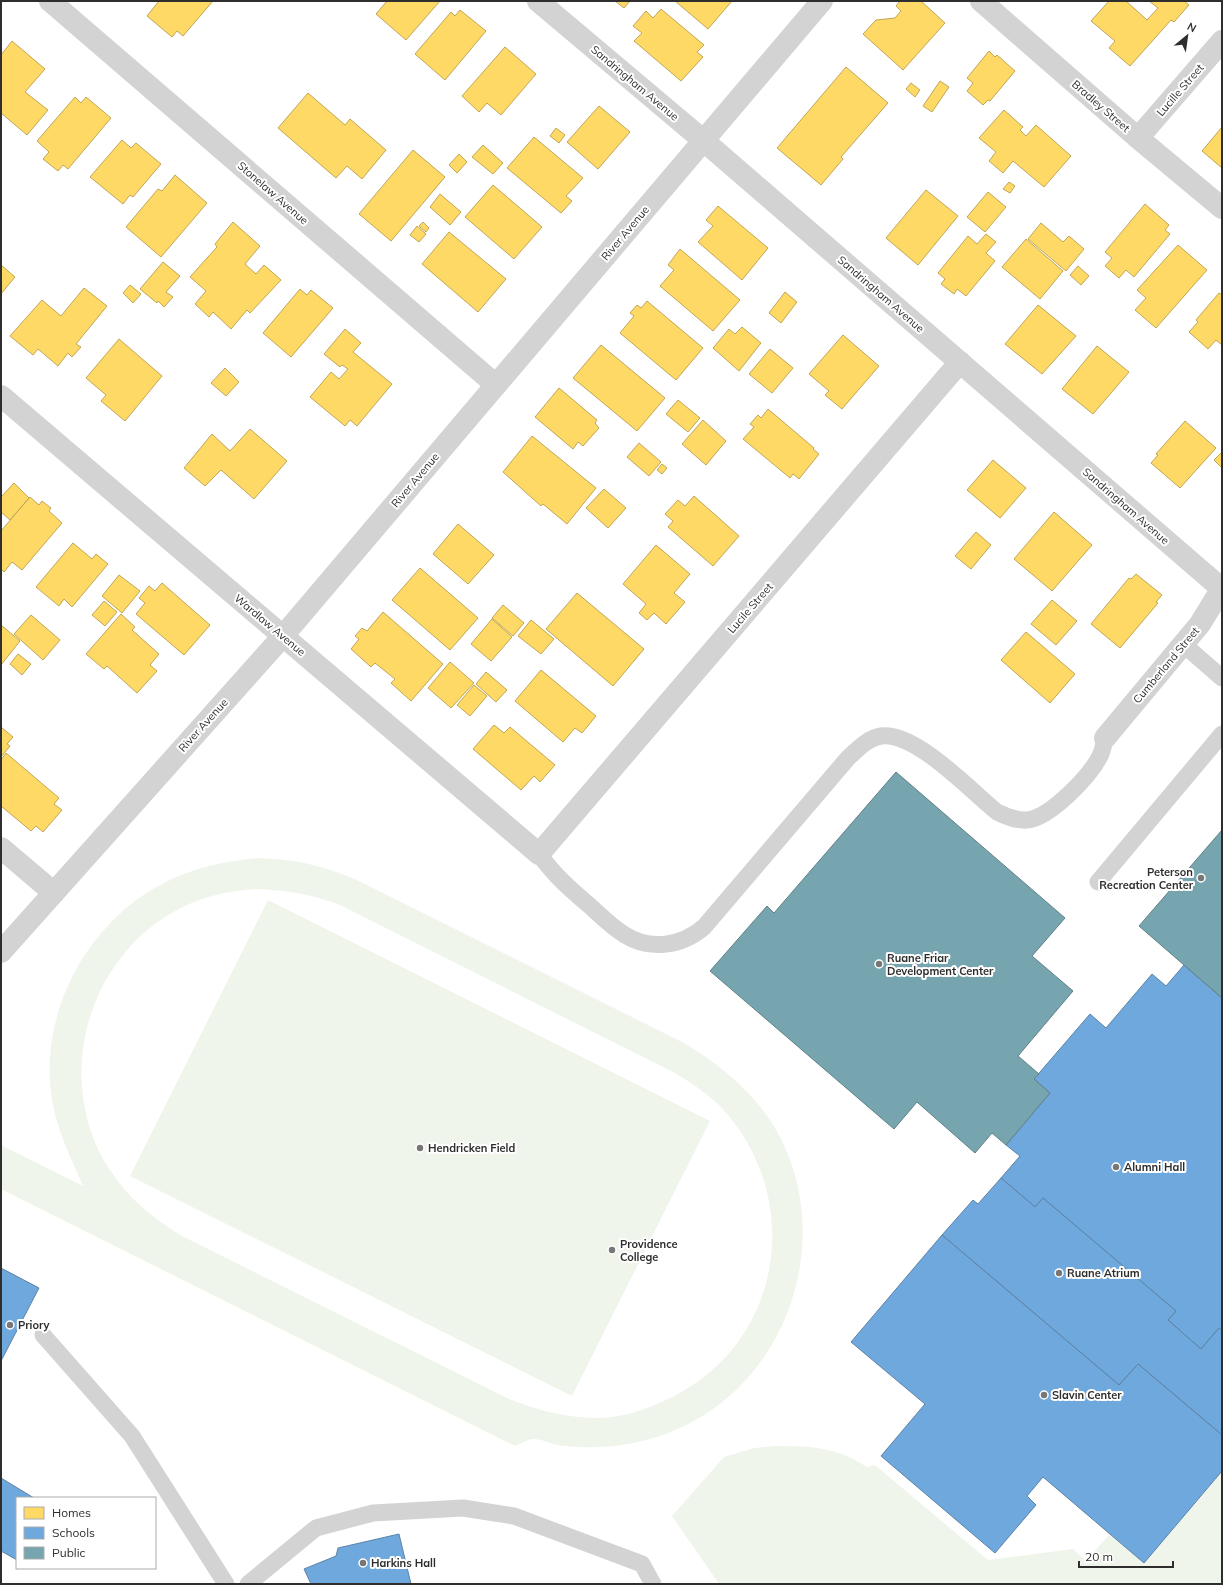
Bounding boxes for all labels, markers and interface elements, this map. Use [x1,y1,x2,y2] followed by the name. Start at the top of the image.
[1167,16,1207,56] north arrow
[1185,19,1199,35] text: N
[588,42,682,124] street label: Sandringham Avenue
[1153,61,1207,119] street label: Lucille Street
[1069,77,1133,135] street label: Bradley Street
[235,158,311,228] street label: Stonelaw Avenue
[598,203,652,263] street label: River Avenue
[835,253,927,335] street label: Sandringham Avenue
[388,450,442,510] street label: River Avenue
[1080,465,1172,547] street label: Sandringham Avenue
[724,580,776,636] street label: Lucile Street
[232,591,308,659] street label: Wardlaw Avenue
[1130,624,1202,706] street label: Cumberland Street
[175,695,231,755] street label: River Avenue
[1099,865,1194,892] place label: Peterson Recreation Center
[1196,873,1206,883] marker: Peterson Recreation Center
[887,951,994,978] place label: Ruane Friar Development Center
[874,959,884,969] marker: Ruane Friar Development Center
[428,1141,515,1155] place label: Hendricken Field
[415,1143,425,1153] marker: Hendricken Field
[1124,1160,1185,1174] place label: Alumni Hall
[1111,1162,1121,1172] marker: Alumni Hall
[620,1237,678,1264] place label: Providence College
[607,1245,617,1255] marker: Providence College
[1067,1266,1140,1280] place label: Ruane Atrium
[1054,1268,1064,1278] marker: Ruane Atrium
[18,1318,50,1332] place label: Priory
[5,1320,15,1330] marker: Priory
[1052,1388,1122,1402] place label: Slavin Center
[1039,1390,1049,1400] marker: Slavin Center
[16,1497,156,1569] legend
[52,1505,91,1520] text: Homes
[52,1525,95,1540] text: Schools
[1079,1543,1173,1569] scale bar
[52,1545,86,1560] text: Public
[1085,1549,1113,1564] text: 20 m
[371,1556,436,1570] place label: Harkins Hall
[358,1558,368,1568] marker: Harkins Hall

